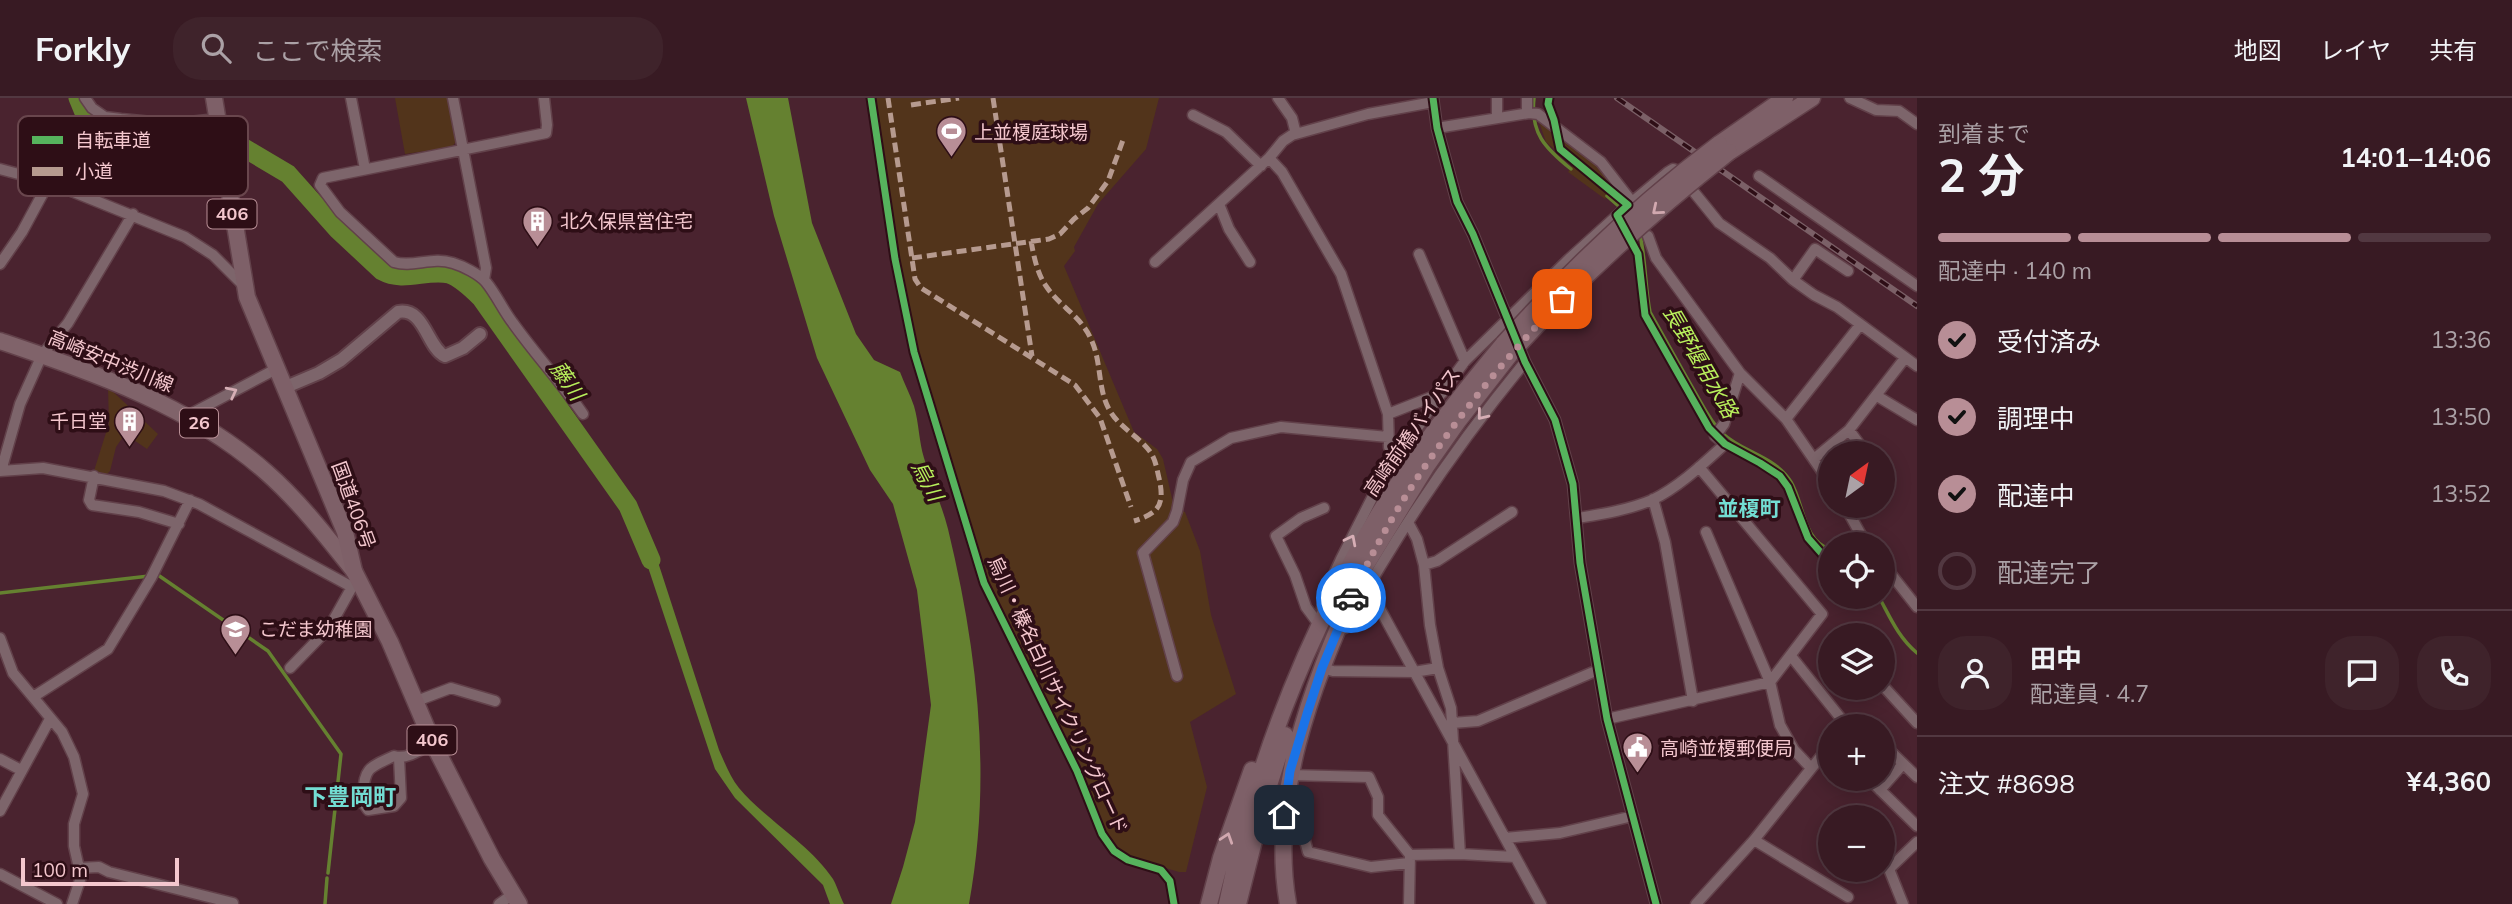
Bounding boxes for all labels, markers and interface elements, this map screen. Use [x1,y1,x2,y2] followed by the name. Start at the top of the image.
[173,17,663,80] search box
[35,28,131,69] text: Forkly
[197,29,235,67] icon: search
[253,34,383,67] text: ここで検索
[2234,35,2282,65] text: 地図
[2320,35,2391,65] text: レイヤ
[2429,35,2477,65] text: 共有
[934,115,968,159] sports icon: 上並榎庭球場
[18,116,248,196] legend
[1938,119,2030,148] text: 到着まで
[974,120,1088,144] place label: 上並榎庭球場
[75,128,151,152] text: 自転車道
[2340,141,2491,174] text: 14:01–14:06
[1938,146,2024,204] text: 2 分
[75,159,113,183] text: 小道
[208,200,256,229] road number: 406
[1653,202,1666,214] one-way arrow
[520,204,554,248] building icon: 北久保県営住宅
[560,209,693,233] place label: 北久保県営住宅
[1938,256,2092,285] text: 配達中 · 140 m
[1532,269,1592,329] pin
[1543,280,1581,318] icon: bag
[1658,300,1745,424] water label: 長野堰用水路
[1938,321,1976,359] icon: check
[45,325,177,397] street label: 高崎安中渋川線
[1997,325,2101,358] text: 受付済み
[2431,325,2491,354] text: 13:36
[545,356,592,407] water label: 藤川
[1359,363,1465,501] street label: 高崎前橋バイパス
[225,386,238,400] one-way arrow
[1938,398,1976,436] icon: check
[1997,402,2075,435] text: 調理中
[2431,402,2491,431] text: 13:50
[113,404,147,448] building icon: 千日堂
[180,408,218,438] road number: 26
[1477,408,1490,420] one-way arrow
[50,409,107,433] place label: 千日堂
[1818,441,1895,518] north arrow
[1818,441,1895,882] map controls
[907,456,950,507] water label: 烏川
[327,458,381,552] street label: 国道406号
[1938,475,1976,513] icon: check
[1997,479,2075,512] text: 配達中
[2431,479,2491,508] text: 13:52
[1718,495,1781,521] district label: 並榎町
[1818,532,1895,609] button: locate
[1342,535,1356,547] one-way arrow
[983,552,1133,838] street label: 烏川・榛名白川サイクリングロード
[1997,556,2101,589] text: 配達完了
[1316,563,1386,633] courier
[1332,579,1370,617] icon: car
[219,612,253,656] school or university icon: こだま幼稚園
[259,617,373,641] place label: こだま幼稚園
[1818,623,1895,700] button: layers
[1938,636,2012,710] button: person
[2325,636,2399,710] button: chat
[2417,636,2491,710] button: phone
[2030,642,2082,675] text: 田中
[2030,679,2149,708] text: 配達員 · 4.7
[1818,714,1895,791] button: +
[408,726,457,754] road number: 406
[1620,731,1654,775] public building icon: 高崎並榎郵便局
[1660,736,1793,760] place label: 高崎並榎郵便局
[2407,765,2491,798] text: ¥4,360
[1938,767,2075,800] text: 注文 #8698
[304,782,396,811] district label: 下豊岡町
[1254,785,1314,845] pin
[1265,796,1303,834] icon: home
[1818,805,1895,882] button: −
[1219,833,1233,845] one-way arrow
[21,855,178,887] scale bar
[32,858,88,882] text: 100 m

